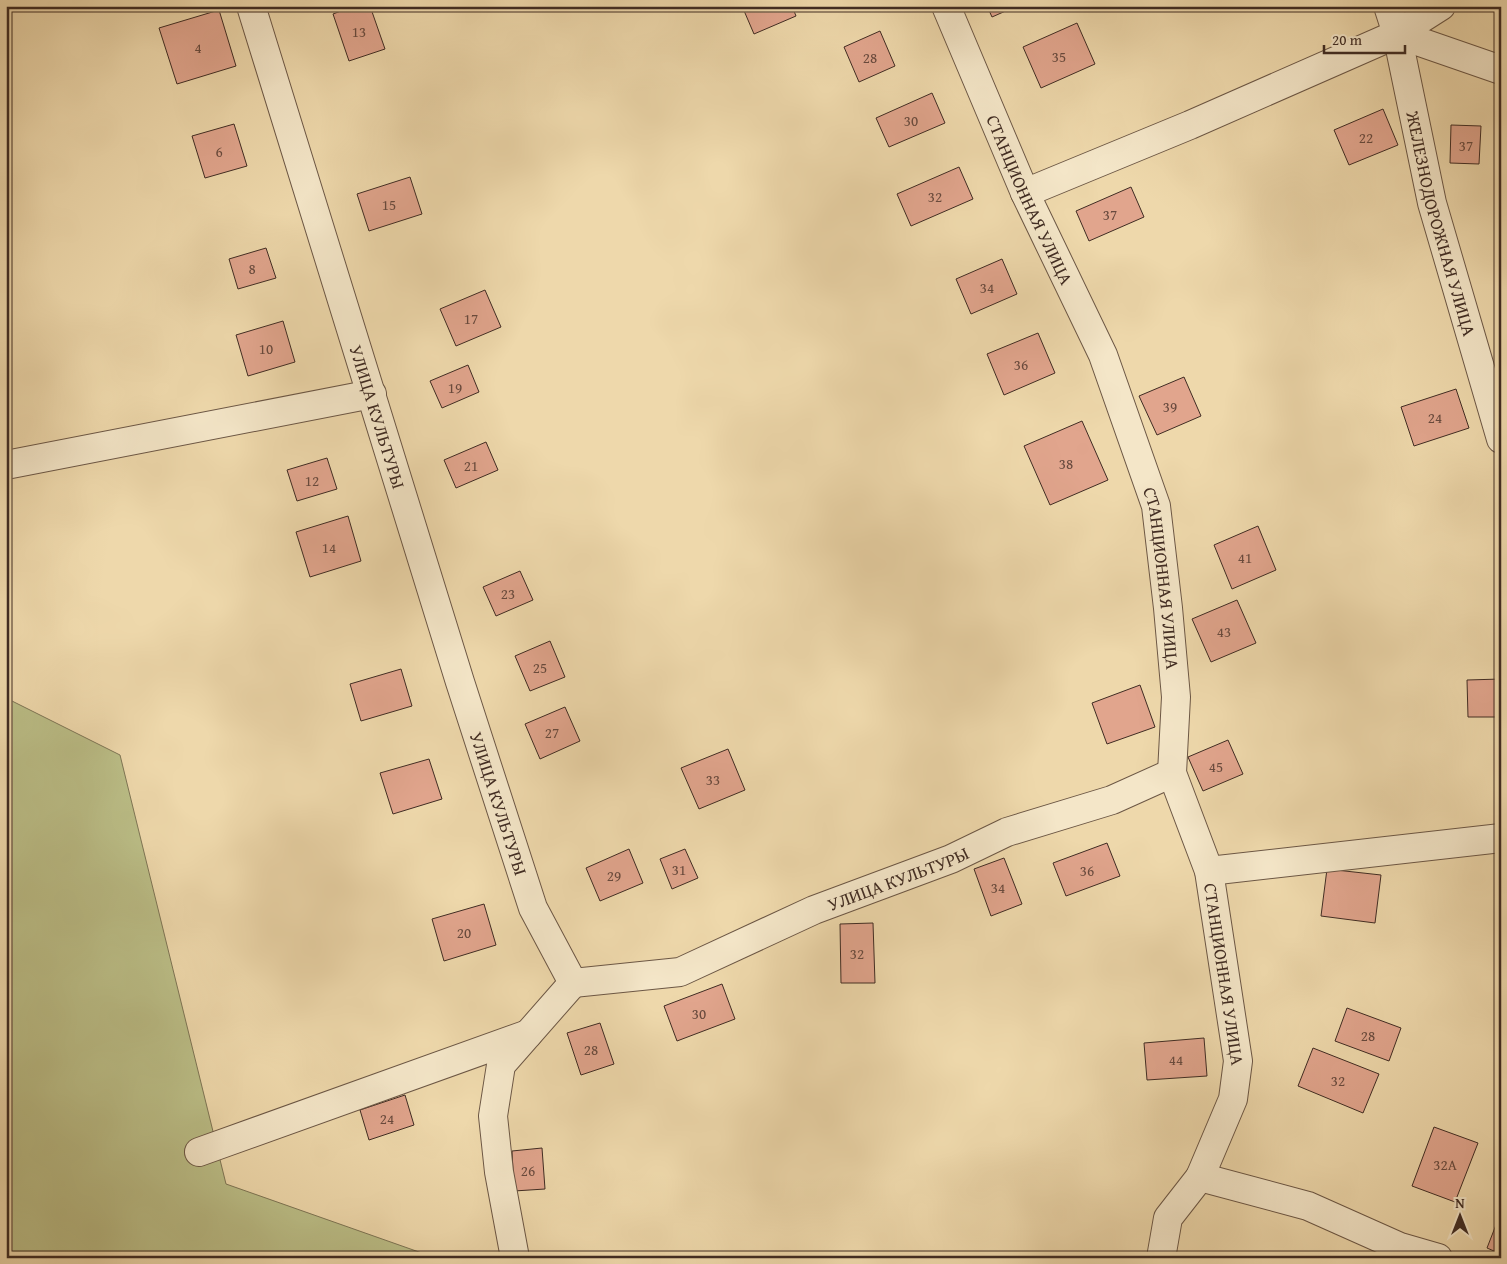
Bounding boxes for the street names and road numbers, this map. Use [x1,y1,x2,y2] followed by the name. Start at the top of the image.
[1400,108,1484,339] street label: ЖЕЛЕЗНОДОРОЖНАЯ УЛИЦА
[980,110,1081,289] street label: СТАНЦИОННАЯ УЛИЦА
[343,342,413,492] street label: УЛИЦА КУЛЬТУРЫ
[1137,483,1187,670] street label: СТАНЦИОННАЯ УЛИЦА
[463,728,535,878] street label: УЛИЦА КУЛЬТУРЫ
[823,839,973,917] street label: УЛИЦА КУЛЬТУРЫ
[1198,881,1252,1067] street label: СТАНЦИОННАЯ УЛИЦА

